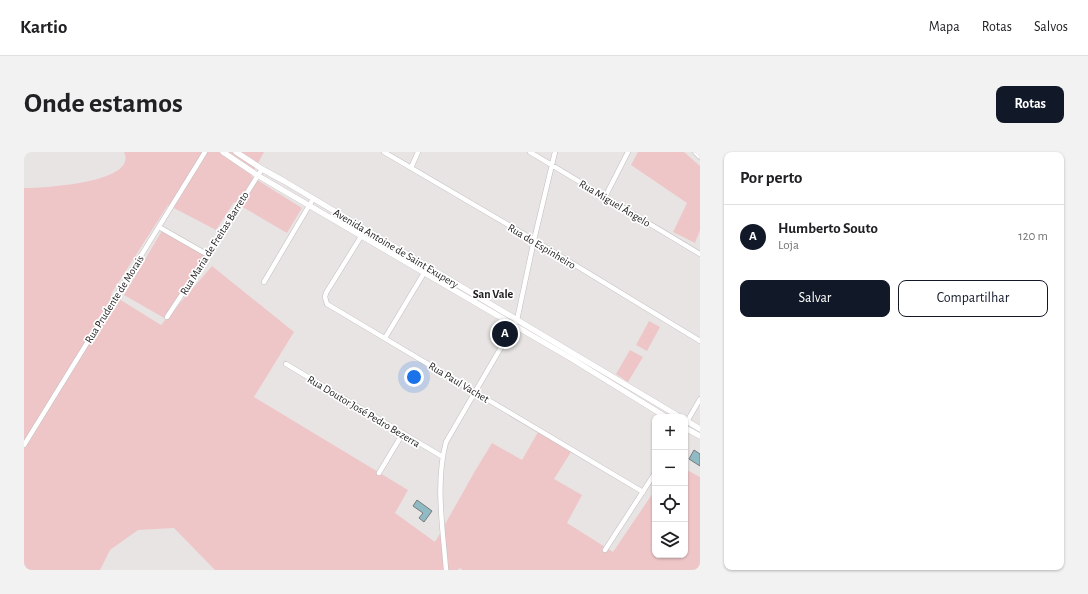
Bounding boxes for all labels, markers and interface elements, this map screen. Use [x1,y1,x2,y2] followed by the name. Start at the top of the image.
[20,18,67,37] text: Kartio
[929,20,960,34] text: Mapa
[982,20,1012,34] text: Rotas
[1034,20,1068,34] text: Salvos
[996,86,1064,123] button: Rotas
[24,90,183,118] text: Onde estamos
[740,169,803,186] text: Por perto
[577,177,653,229] street label: Rua Miguel Ángelo
[178,190,251,297] street label: Rua Maria de Freitas Barreto
[331,207,460,290] street label: Avenida Antoine de Saint Exupery
[778,221,878,236] text: Humberto Souto
[506,222,578,271] street label: Rua do Espinheiro
[749,230,757,243] text: A
[1018,230,1048,243] text: 120 m
[778,239,799,252] text: Loja
[83,253,146,345] street label: Rua Prudente de Morais
[740,280,890,317] button: Salvar
[898,280,1048,317] button: Compartilhar
[473,288,514,300] district label: San Vale
[492,319,518,349] pin: A
[427,360,491,405] street label: Rua Paul Vachet
[404,367,424,387] your location
[306,373,422,449] street label: Rua Doutor José Pedro Bezerra
[652,414,688,558] map controls
[652,414,688,450] button: +
[652,450,688,486] button: −
[652,486,688,522] button: locate
[652,522,688,558] button: layers

